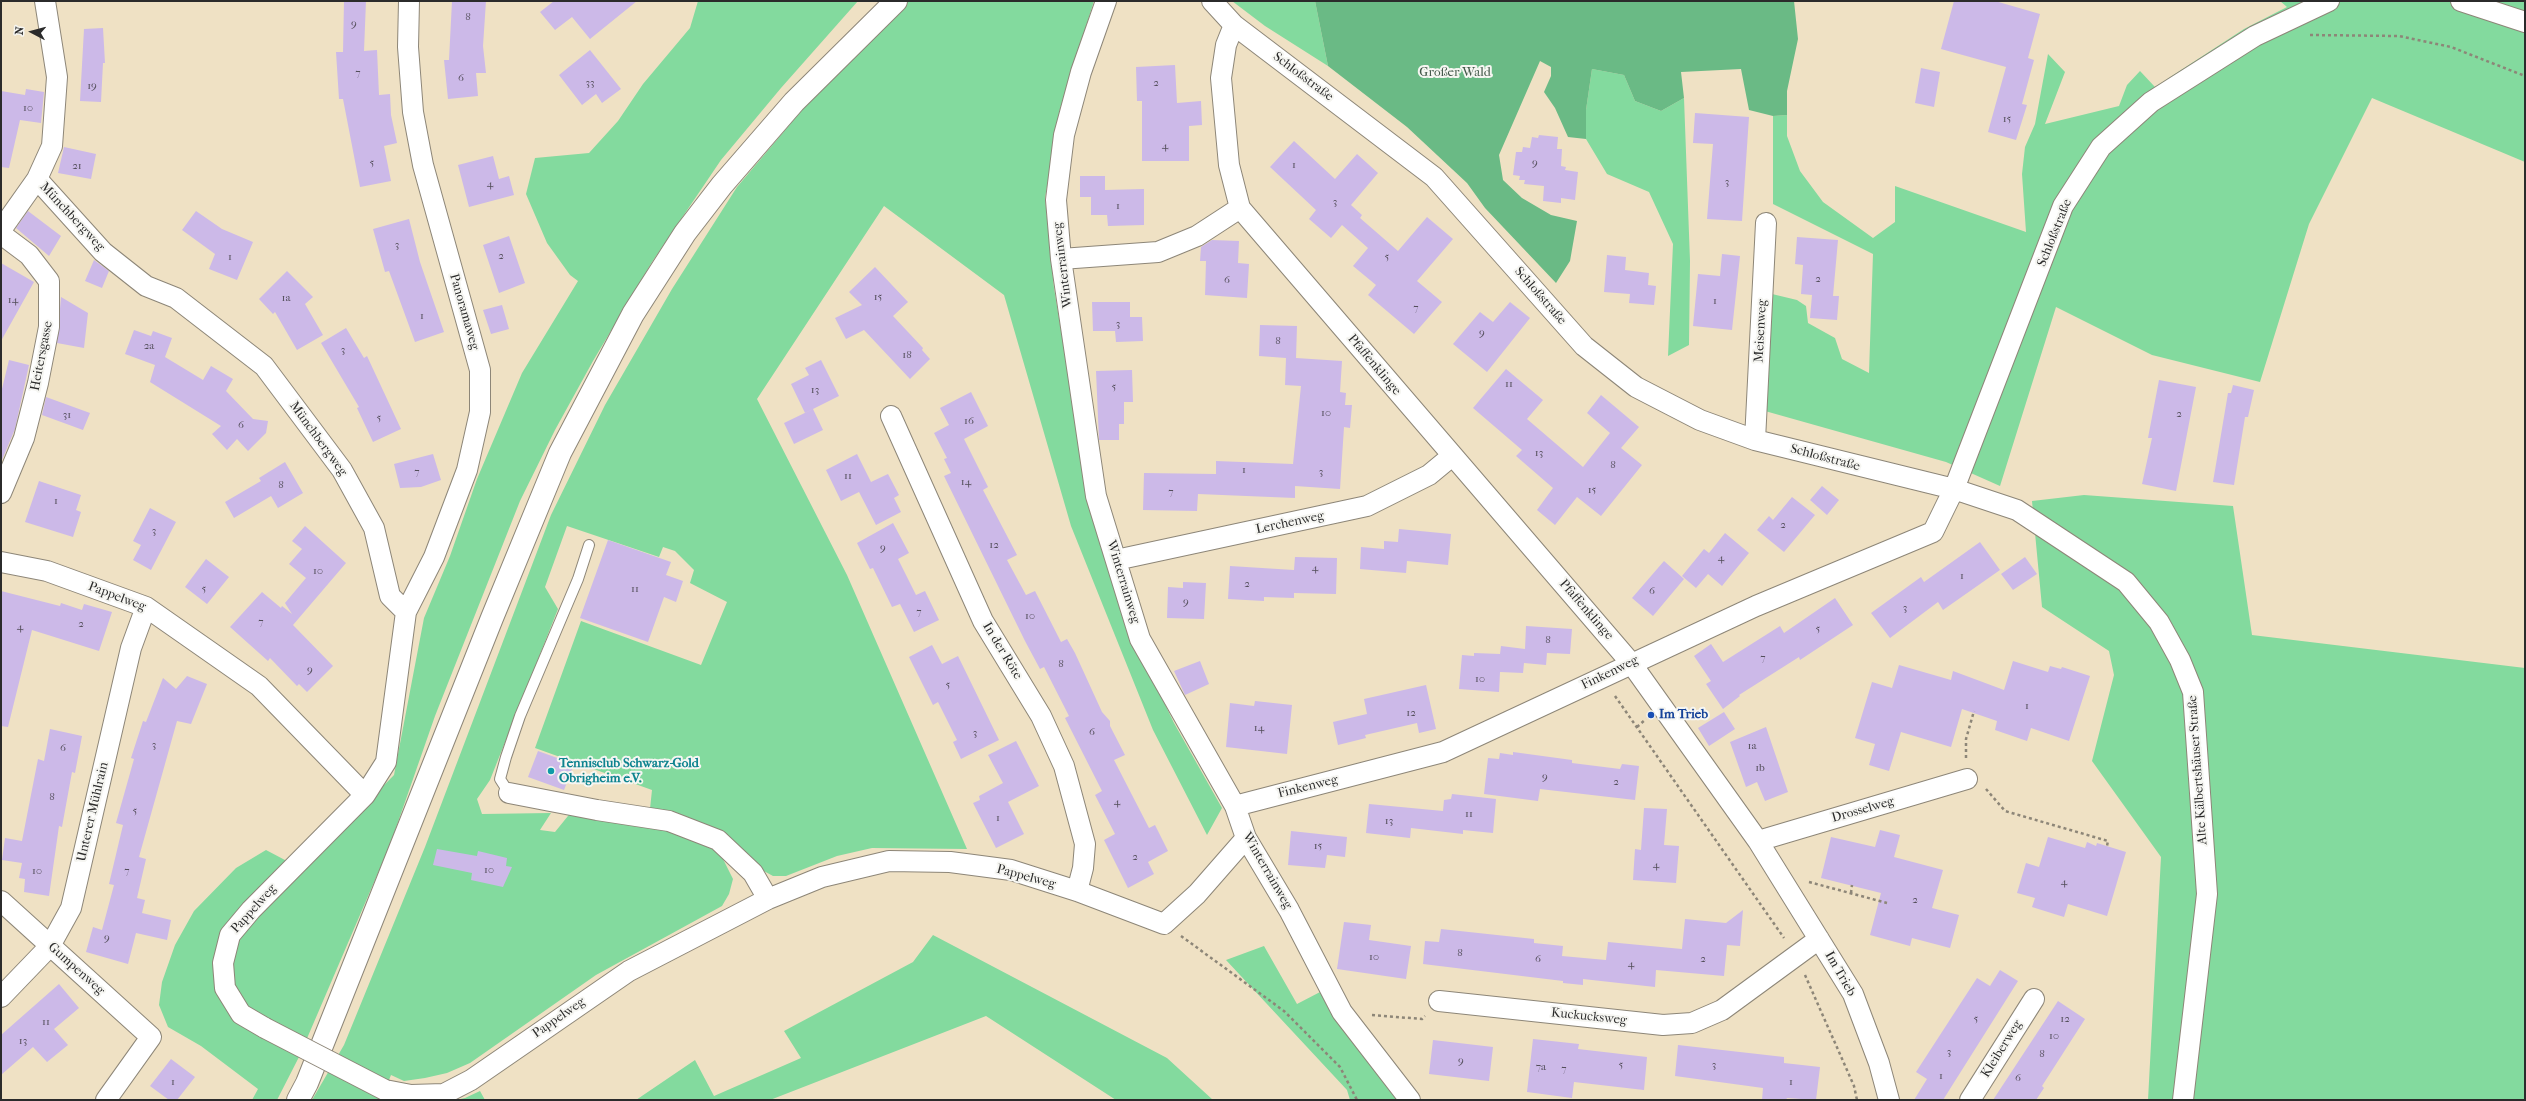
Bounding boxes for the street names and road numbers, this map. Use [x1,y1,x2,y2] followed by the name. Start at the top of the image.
[1270,49,1336,105] street label: Schloßstraße
[36,179,108,255] street label: Münchbergweg
[2034,197,2076,269] street label: Schloßstraße
[1050,221,1076,309] street label: Winterrainweg
[1511,264,1569,328] street label: Schloßstraße
[446,272,482,352] street label: Panoramaweg
[1752,299,1770,363] street label: Meisenweg
[28,320,56,392] street label: Heitersgasse
[1344,331,1404,399] street label: Pfaffenklinge
[286,399,350,479] street label: Münchbergweg
[1789,441,1861,475] street label: Schloßstraße
[1255,508,1325,538] street label: Lerchenweg
[1103,539,1143,625] street label: Winterrainweg
[1556,577,1616,643] street label: Pfaffenklinge
[86,579,148,615] street label: Pappelweg
[979,620,1025,682] street label: In der Röte
[1579,653,1641,693] street label: Finkenweg
[2185,695,2211,845] street label: Alte Kälbertshäuser Straße
[74,761,112,863] street label: Unterer Mühlrain
[1276,772,1340,802] street label: Finkenweg
[1830,794,1896,826] street label: Drosselweg
[1239,830,1295,912] street label: Winterrainweg
[995,862,1057,892] street label: Pappelweg
[228,881,280,937] street label: Pappelweg
[44,939,108,999] street label: Gumpenweg
[1821,949,1859,999] street label: Im Trieb
[530,994,588,1042] street label: Pappelweg
[1550,1005,1628,1029] street label: Kuckucksweg
[1978,1017,2026,1081] street label: Kleiberweg

